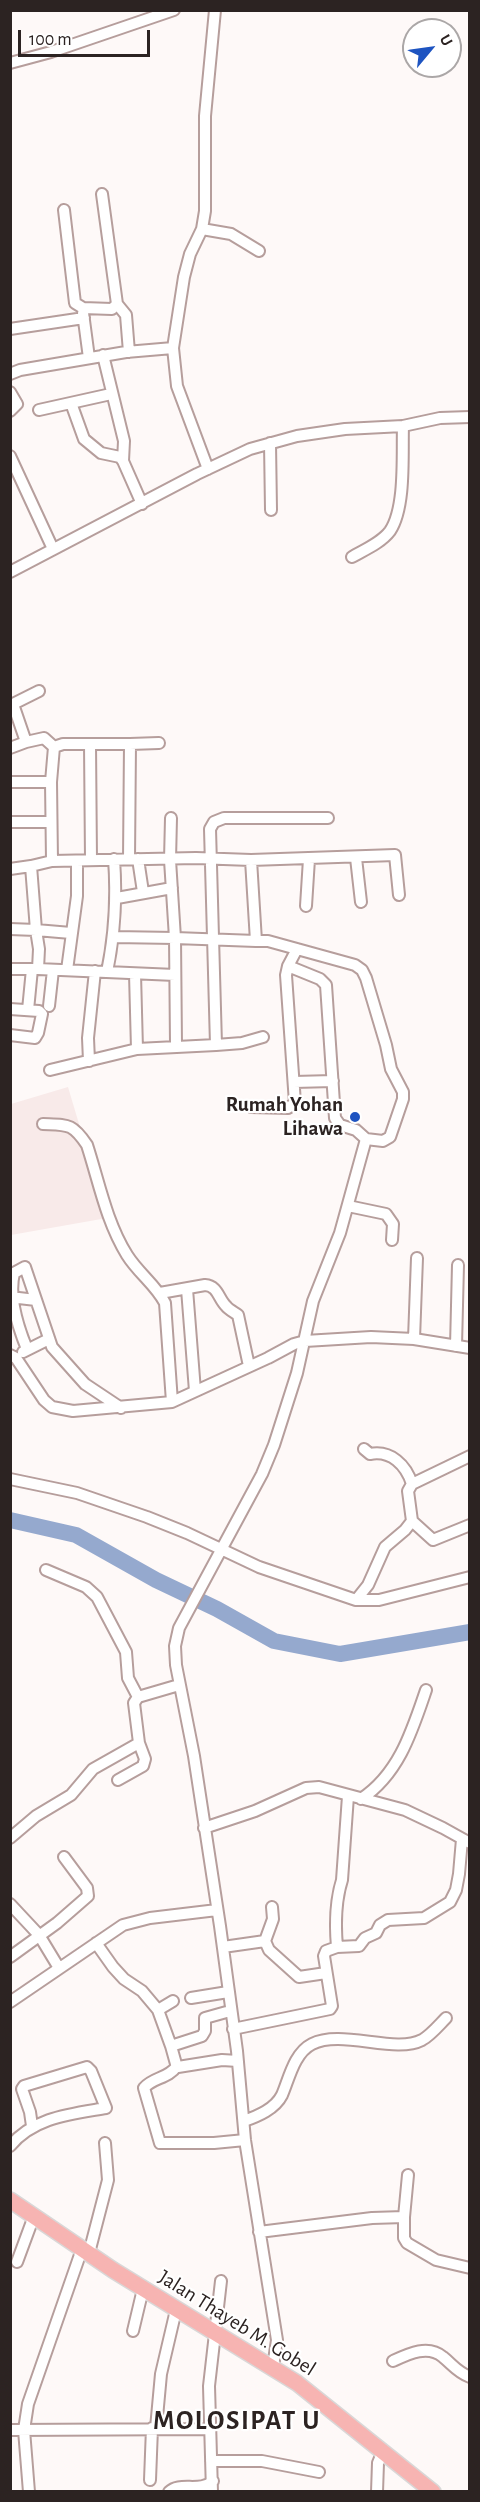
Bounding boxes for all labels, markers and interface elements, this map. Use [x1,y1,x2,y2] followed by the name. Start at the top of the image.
[21,18,153,56] scale bar
[402,18,462,78] north arrow
[29,31,72,49] text: 100 m
[437,32,455,49] text: U
[226,1092,343,1142] place label: Rumah Yohan Lihawa
[348,1110,362,1124] marker: Rumah Yohan Lihawa
[154,2264,320,2382] street label: Jalan Thayeb M. Gobel
[153,2405,321,2437] district label: MOLOSIPAT U

